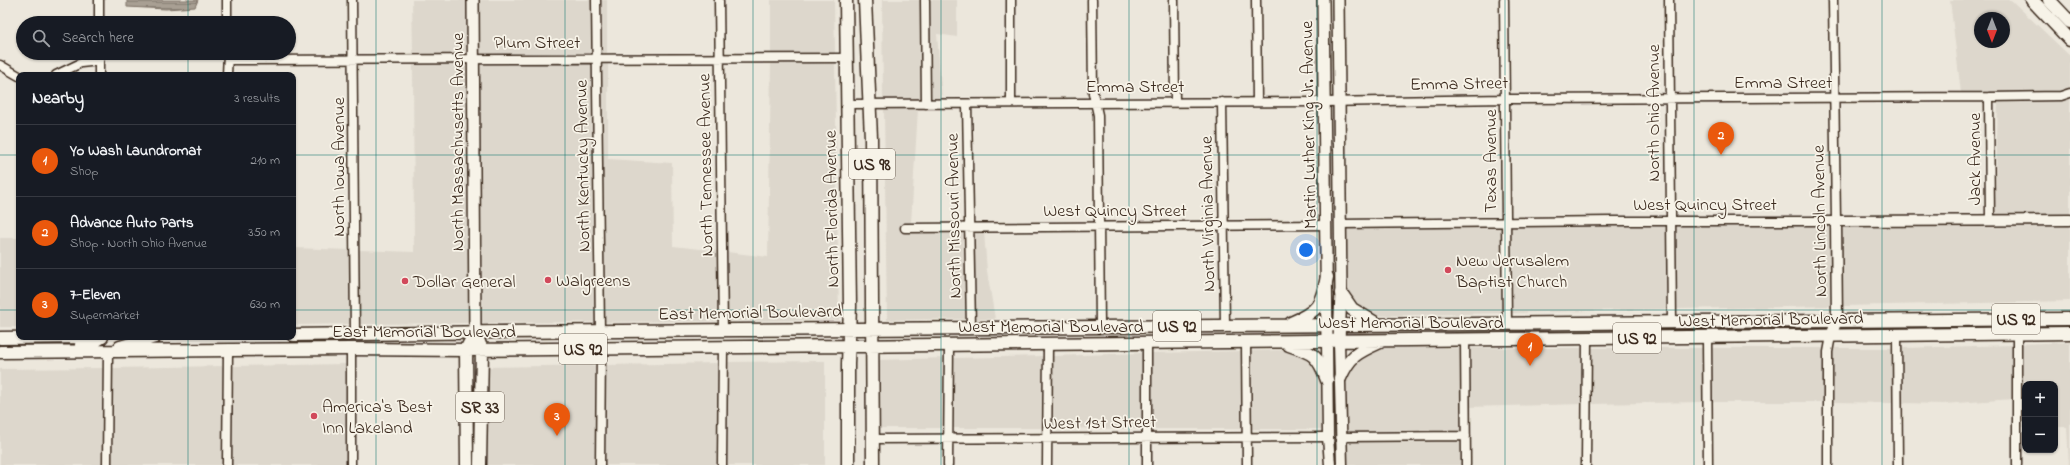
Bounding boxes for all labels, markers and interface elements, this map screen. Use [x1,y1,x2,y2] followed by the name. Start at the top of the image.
[1974,12,2010,48] north arrow
[16,16,296,60] search box
[1295,20,1326,229] street label: Martin Luther King Jr. Avenue
[30,27,52,49] icon: search
[62,27,134,49] text: Search here
[494,31,580,57] street label: Plum Street
[446,32,472,251] street label: North Massachusetts Avenue
[1642,43,1668,182] street label: North Ohio Avenue
[1410,71,1508,99] street label: Emma Street
[1734,71,1832,97] street label: Emma Street
[692,72,722,257] street label: North Tennessee Avenue
[1086,75,1184,101] street label: Emma Street
[569,79,599,252] street label: North Kentucky Avenue
[32,86,84,111] text: Nearby
[234,89,280,108] text: 3 results
[327,96,353,237] street label: North Iowa Avenue
[1479,108,1505,213] street label: Texas Avenue
[1963,112,1989,205] street label: Jack Avenue
[1708,122,1734,155] pin: 2
[819,129,847,288] street label: North Florida Avenue
[941,132,969,299] street label: North Missouri Avenue
[1195,135,1224,292] street label: North Virginia Avenue
[70,140,201,162] text: Yo Wash Laundromat
[1807,144,1835,297] street label: North Lincoln Avenue
[849,149,895,179] road number: US 98
[43,151,47,170] text: 1
[250,151,280,170] text: 210 m
[70,162,98,181] text: Shop
[1633,193,1777,219] street label: West Quincy Street
[1043,199,1187,225] street label: West Quincy Street
[70,212,194,234] text: Advance Auto Parts
[42,223,48,242] text: 2
[248,223,280,242] text: 350 m
[70,234,207,253] text: Shop · North Ohio Avenue
[1296,240,1316,260] your location
[1455,249,1569,296] place label: New Jerusalem Baptist Church
[1443,265,1453,275] marker: New Jerusalem Baptist Church
[556,269,631,296] place label: Walgreens
[412,270,516,296] place label: Dollar General
[543,275,553,285] marker: Walgreens
[400,276,410,286] marker: Dollar General
[70,284,121,306] text: 7-Eleven
[42,295,48,314] text: 3
[250,295,280,314] text: 630 m
[658,299,842,329] street label: East Memorial Boulevard
[1992,304,2040,334] road number: US 92
[70,306,140,325] text: Supermarket
[1678,306,1864,336] street label: West Memorial Boulevard
[1153,311,1201,341] road number: US 92
[1318,311,1504,337] street label: West Memorial Boulevard
[958,315,1144,341] street label: West Memorial Boulevard
[332,320,516,346] street label: East Memorial Boulevard
[1613,323,1661,353] road number: US 92
[1517,333,1543,366] pin: 1
[559,334,607,364] road number: US 92
[2022,381,2058,453] map controls
[2022,381,2058,417] button: +
[456,392,504,422] road number: SR 33
[322,395,433,442] place label: America's Best Inn Lakeland
[544,403,570,436] pin: 3
[1044,410,1157,438] street label: West 1st Street
[309,411,319,421] marker: America's Best Inn Lakeland
[2022,417,2058,453] button: −

